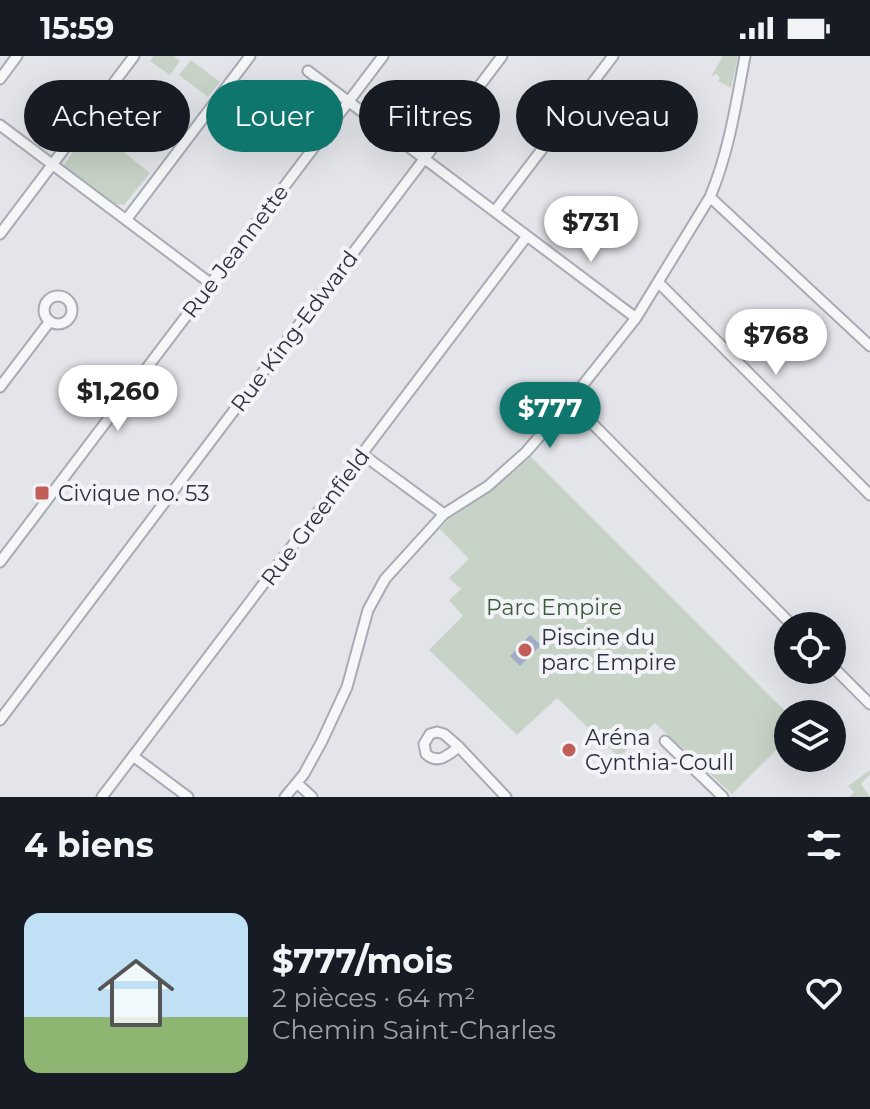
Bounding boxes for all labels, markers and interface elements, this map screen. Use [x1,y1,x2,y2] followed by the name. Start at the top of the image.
[40,10,114,47] text: 15:59
[24,80,190,152] chip: Acheter
[206,80,343,152] chip: Louer
[359,80,500,152] chip: Filtres
[516,80,698,152] chip: Nouveau
[176,179,294,323] street label: Rue Jeannette
[544,196,638,264] pin: $731
[562,206,620,238] text: $731
[225,246,364,417] street label: Rue King-Edward
[729,309,823,377] pin: $768
[743,319,809,351] text: $768
[53,365,183,433] pin: $1,260
[76,375,160,407] text: $1,260
[503,382,597,450] pin: $777
[518,392,582,424] text: $777
[255,444,376,591] street label: Rue Greenfield
[58,480,210,507] place label: Civique no. 53
[33,484,51,502] marker: Civique no. 53
[486,594,622,621] park label: Parc Empire
[774,612,846,772] map controls
[774,612,846,684] button: locate
[541,624,676,676] place label: Piscine du parc Empire
[516,641,534,659] marker: Piscine du parc Empire
[774,700,846,772] button: layers
[585,724,734,776] place label: Aréna Cynthia-Coull
[560,741,578,759] marker: Aréna Cynthia-Coull
[802,823,846,867] icon: filters
[24,824,154,866] text: 4 biens
[272,940,453,982] text: $777/mois
[88,945,184,1041] icon: home
[802,971,846,1015] icon: heart
[272,982,475,1014] text: 2 pièces · 64 m²
[272,1014,556,1046] text: Chemin Saint-Charles

